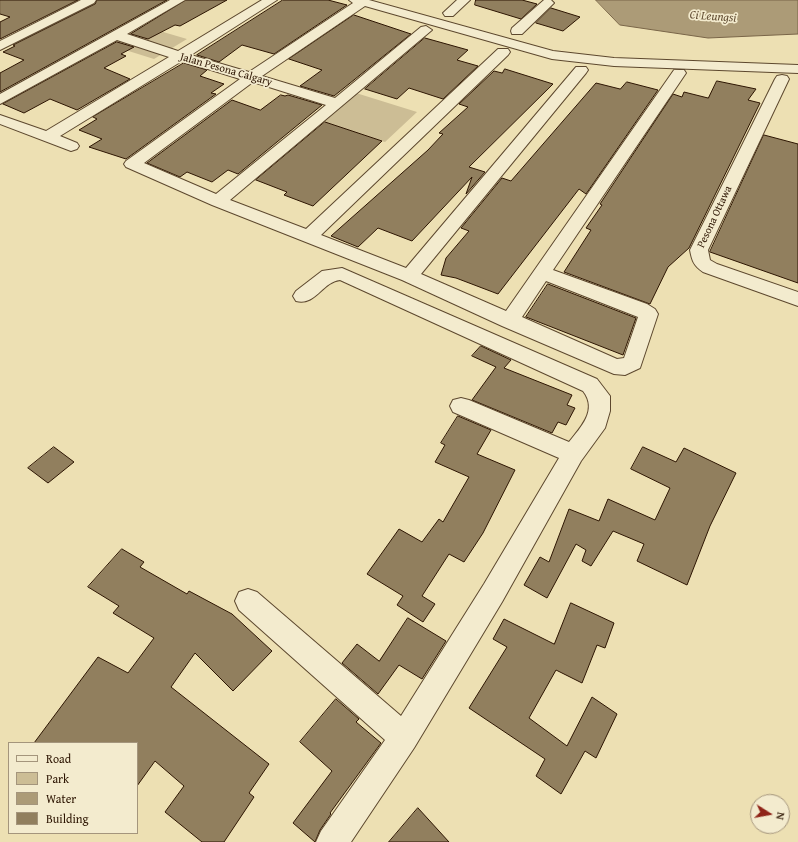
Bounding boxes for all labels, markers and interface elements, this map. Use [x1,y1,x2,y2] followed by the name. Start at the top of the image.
[689,8,737,26] water label: Ci Leungsi
[178,51,274,89] street label: Jalan Pesona Calgary
[695,184,735,250] street label: Pesona Ottawa
[8,742,138,834] legend
[46,750,71,767] text: Road
[46,770,69,787] text: Park
[46,790,76,807] text: Water
[750,794,790,834] north arrow
[46,810,89,827] text: Building
[772,811,789,821] text: N

